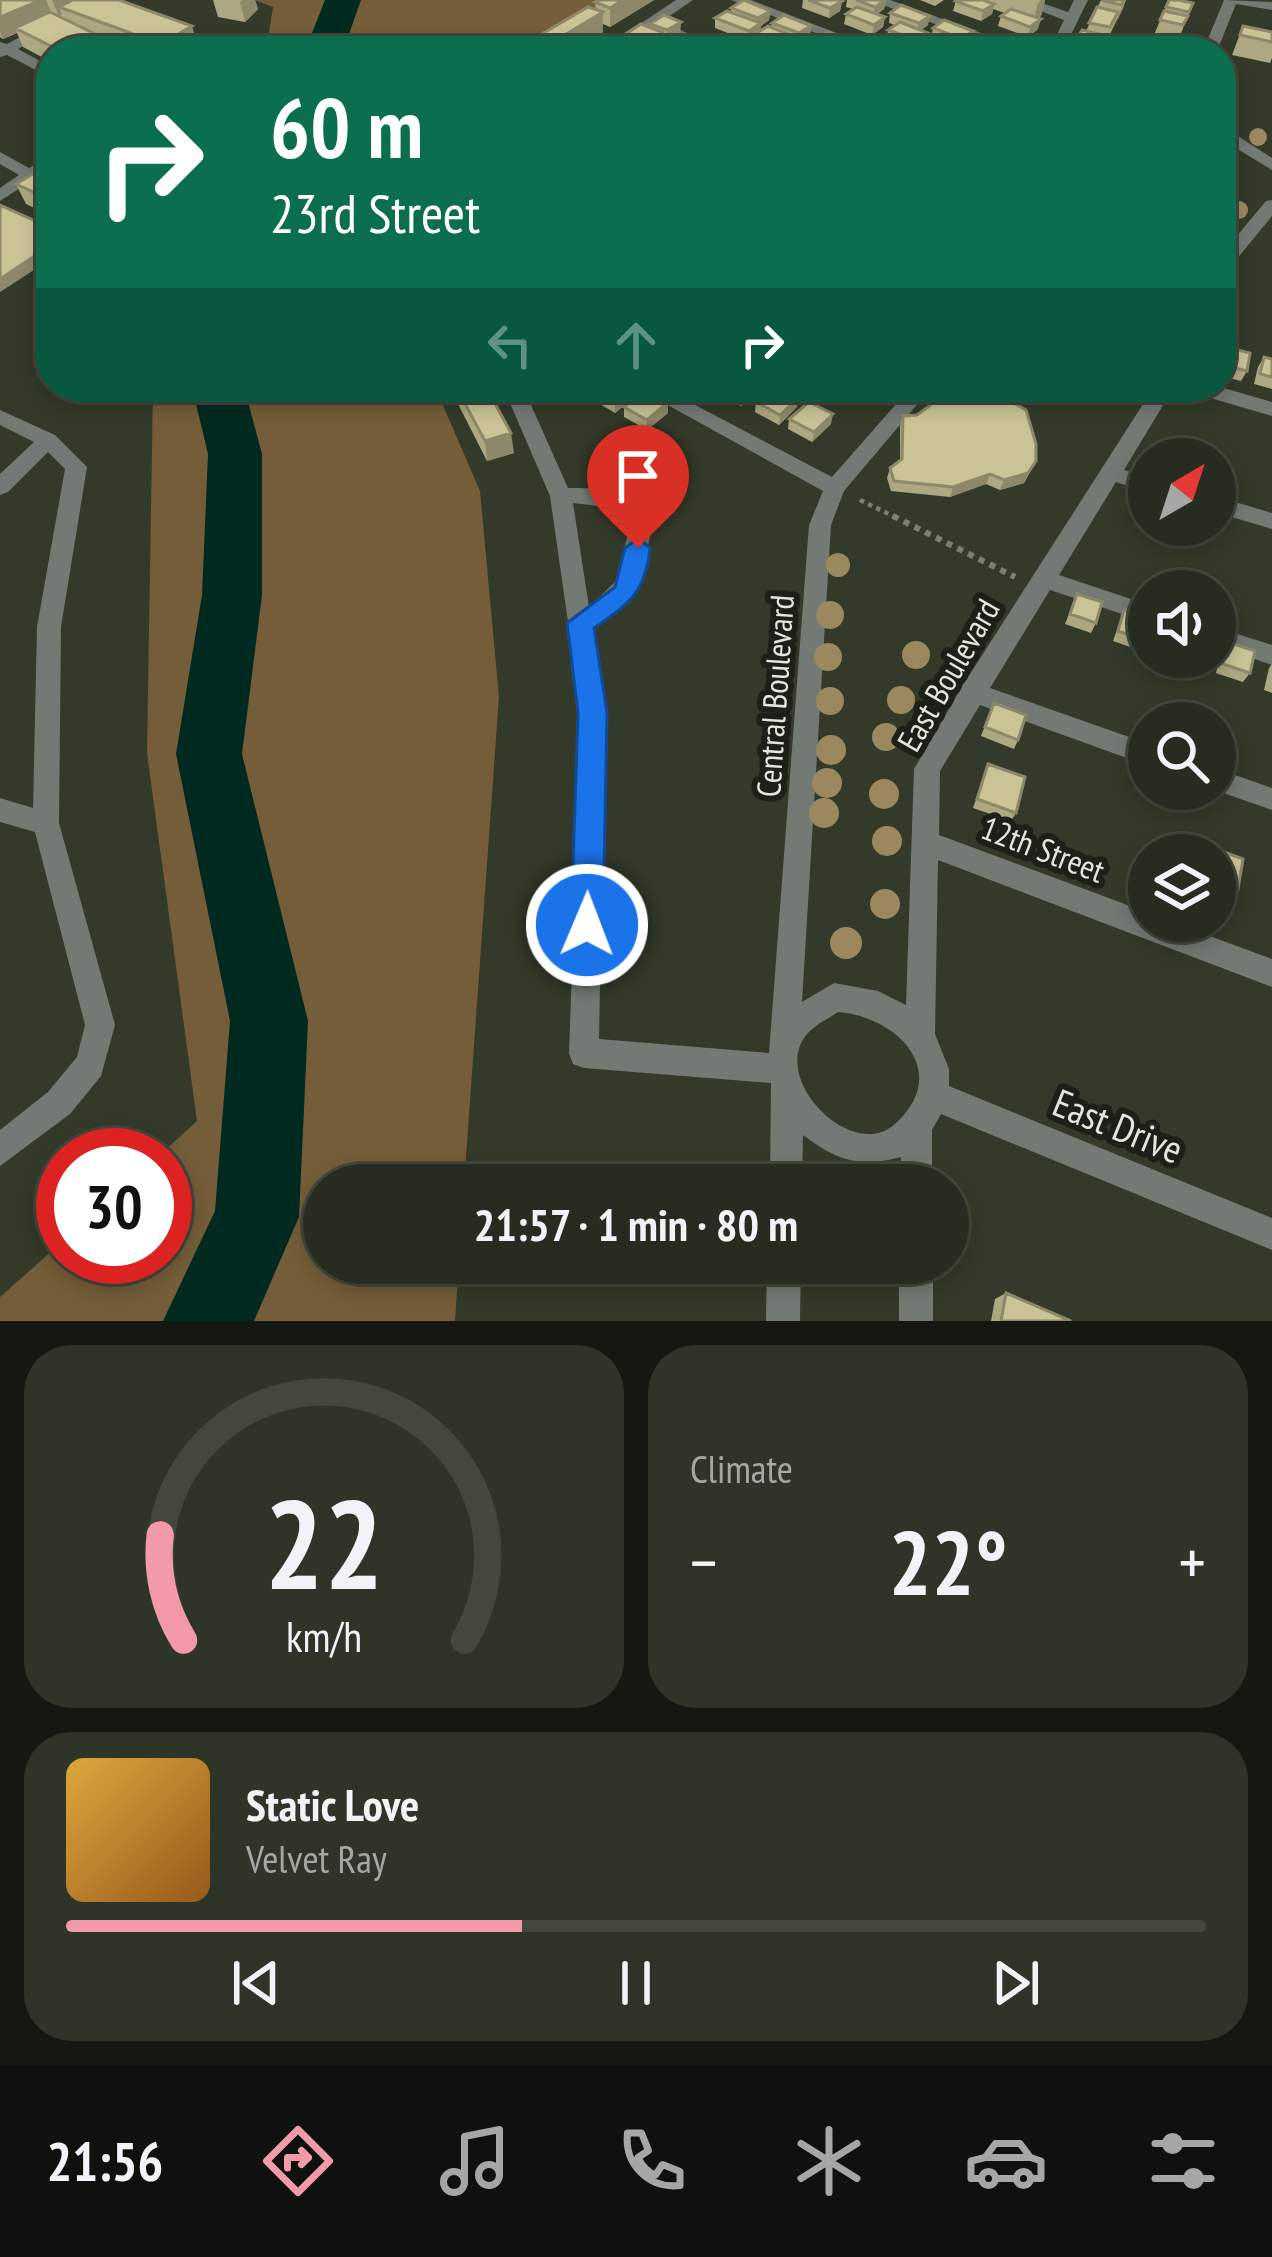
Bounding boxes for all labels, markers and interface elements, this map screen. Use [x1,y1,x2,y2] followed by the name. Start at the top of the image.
[270,72,423,181] text: 60 m
[72,84,228,240] icon: right
[270,178,480,248] text: 23rd Street
[477,312,543,378] icon: left
[603,312,669,378] icon: ahead
[729,312,795,378] icon: right
[587,425,689,548] pin
[1128,438,1236,546] north arrow
[1128,438,1236,942] map controls
[605,443,671,509] icon: arrive
[1128,570,1236,678] button: sound
[887,591,1008,759] street label: East Boulevard
[746,593,803,798] street label: Central Boulevard
[1128,702,1236,810] button: search
[975,805,1111,892] street label: 12th Street
[1128,834,1236,942] button: layers
[524,862,650,988] position arrow
[1046,1077,1190,1175] street label: East Drive
[36,1128,192,1284] speed limit sign: 30
[474,1195,798,1253] text: 21:57 · 1 min · 80 m
[690,1443,793,1494] text: Climate
[264,1462,384,1623] text: 22
[889,1503,1007,1620] text: 22°
[690,1519,717,1604] text: −
[1179,1519,1206,1604] text: +
[286,1607,362,1663] text: km/h
[246,1775,419,1833] text: Static Love
[246,1833,387,1884] text: Velvet Ray
[223,1950,289,2016] icon: previous
[603,1950,669,2016] icon: pause
[983,1950,1049,2016] icon: next
[256,2119,340,2203] icon: directions
[433,2119,517,2203] icon: music
[610,2119,694,2203] icon: phone
[787,2119,871,2203] icon: climate
[964,2119,1048,2203] icon: car
[1141,2119,1225,2203] icon: filters
[47,2126,163,2196] text: 21:56

